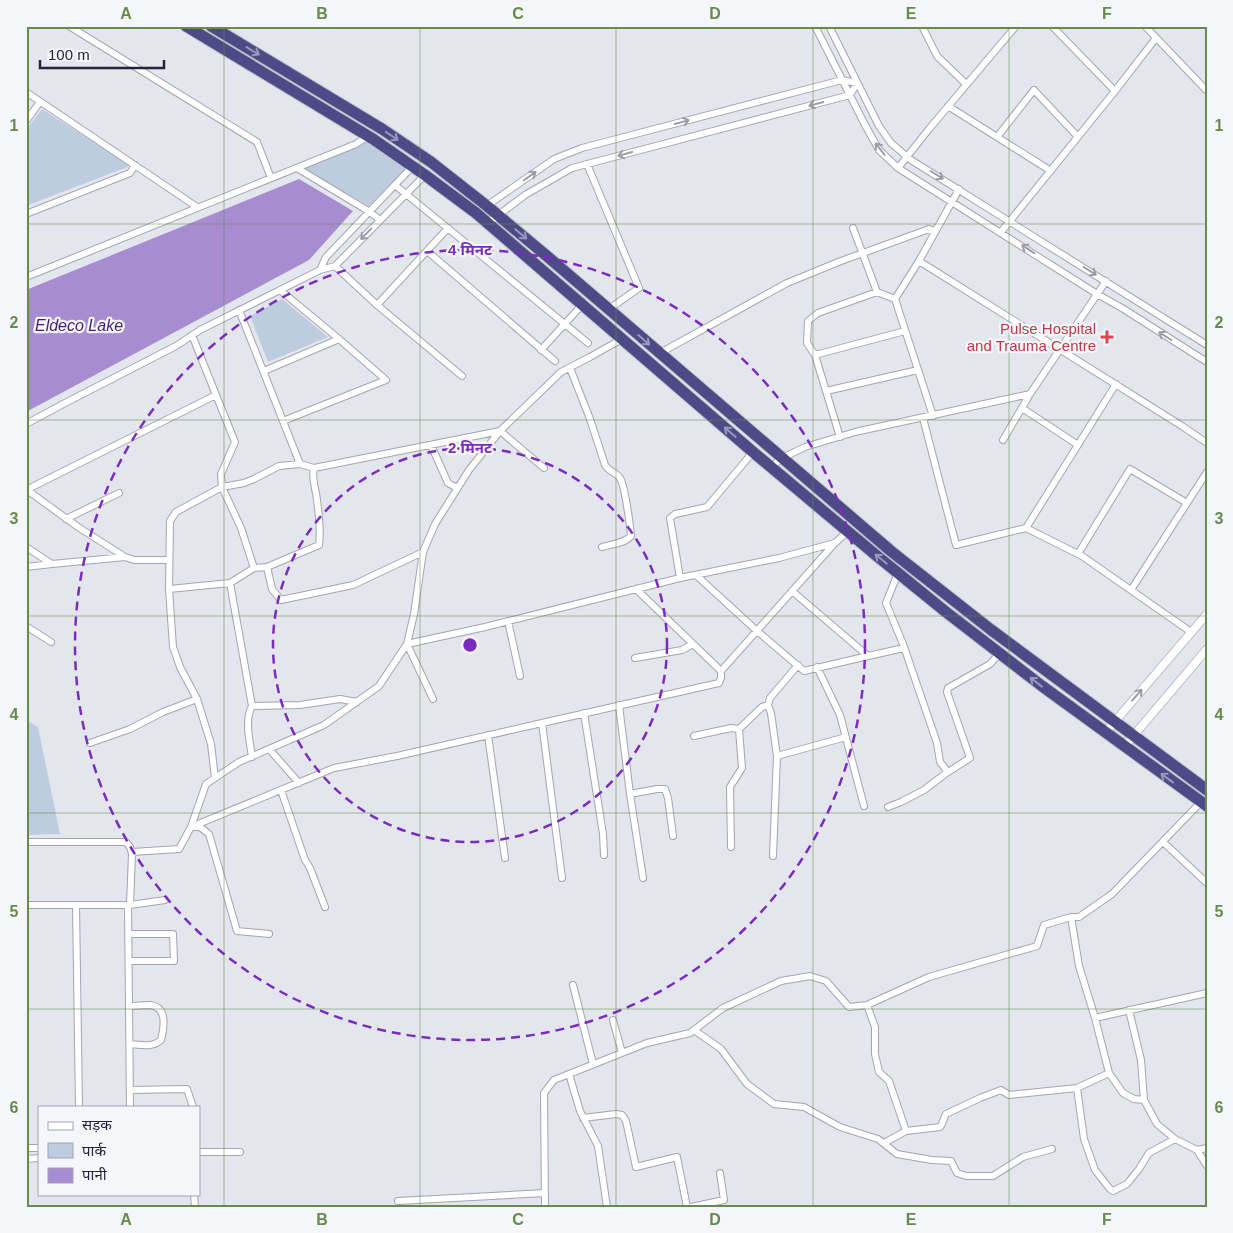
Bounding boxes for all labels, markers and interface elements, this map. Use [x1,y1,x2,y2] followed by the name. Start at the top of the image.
[120,5,132,22] text: A
[316,5,328,22] text: B
[512,5,524,22] text: C
[709,5,721,22] text: D
[906,5,917,22] text: E
[1102,5,1112,22] text: F
[40,38,164,70] scale bar
[48,46,90,63] text: 100 m
[245,47,259,57] one-way arrow
[809,100,825,109] one-way arrow
[10,117,19,134] text: 1
[674,117,690,126] one-way arrow
[1215,117,1224,134] text: 1
[384,131,398,141] one-way arrow
[874,143,885,156] one-way arrow
[618,150,634,159] one-way arrow
[523,171,537,181] one-way arrow
[929,171,943,181] one-way arrow
[360,228,372,240] one-way arrow
[514,229,527,240] one-way arrow
[448,241,493,258] text: 4 मिनट
[1021,244,1035,254] one-way arrow
[1082,266,1096,276] one-way arrow
[10,314,19,331] text: 2
[1215,314,1224,331] text: 2
[35,317,123,334] water label: Eldeco Lake
[967,320,1096,354] place label: Pulse Hospital and Trauma Centre
[1100,330,1114,344] marker: Pulse Hospital and Trauma Centre
[1159,330,1173,340] one-way arrow
[638,334,651,345] one-way arrow
[724,427,737,438] one-way arrow
[448,439,493,456] text: 2 मिनट
[10,510,19,527] text: 3
[1215,510,1224,527] text: 3
[875,554,888,565] one-way arrow
[461,636,479,654] centre of rings
[1030,676,1043,687] one-way arrow
[1131,689,1142,702] one-way arrow
[10,706,19,723] text: 4
[1215,706,1224,723] text: 4
[1160,773,1174,783] one-way arrow
[10,903,19,920] text: 5
[1215,903,1224,920] text: 5
[10,1099,19,1116] text: 6
[1215,1099,1224,1116] text: 6
[38,1106,200,1196] legend
[82,1116,112,1133] text: सड़क
[82,1142,106,1159] text: पार्क
[82,1166,108,1183] text: पानी
[120,1211,132,1228] text: A
[316,1211,328,1228] text: B
[512,1211,524,1228] text: C
[709,1211,721,1228] text: D
[906,1211,917,1228] text: E
[1102,1211,1112,1228] text: F

